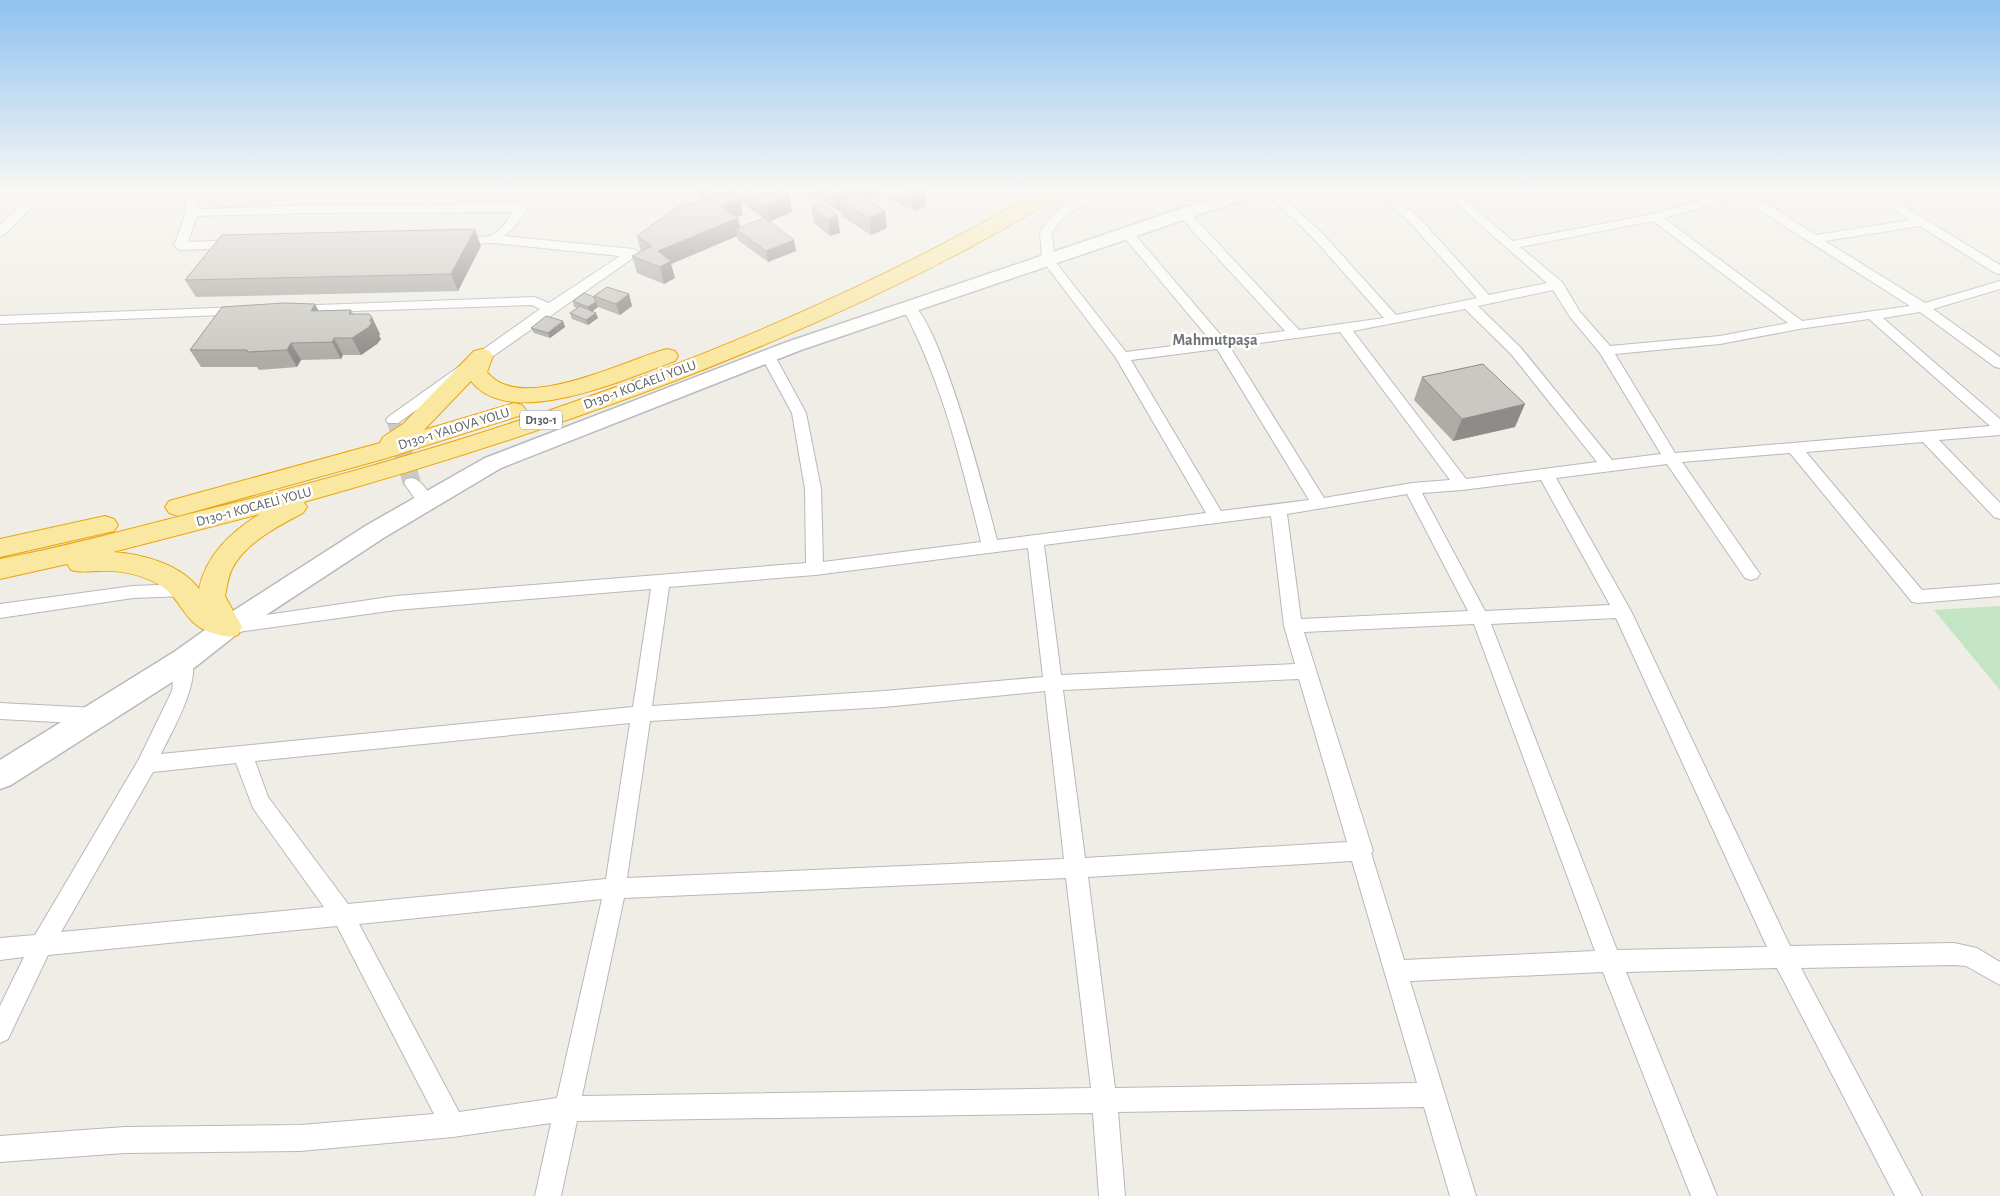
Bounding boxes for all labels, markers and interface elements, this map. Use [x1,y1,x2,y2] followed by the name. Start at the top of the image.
[1172,332,1258,348] district label: Mahmutpaşa
[581,355,698,412] street label: D130-1 KOCAELİ YOLU
[397,405,511,453] street label: D130-1 YALOVA YOLU
[520,410,562,430] road number: D130-1
[194,482,313,529] street label: D130-1 KOCAELİ YOLU

